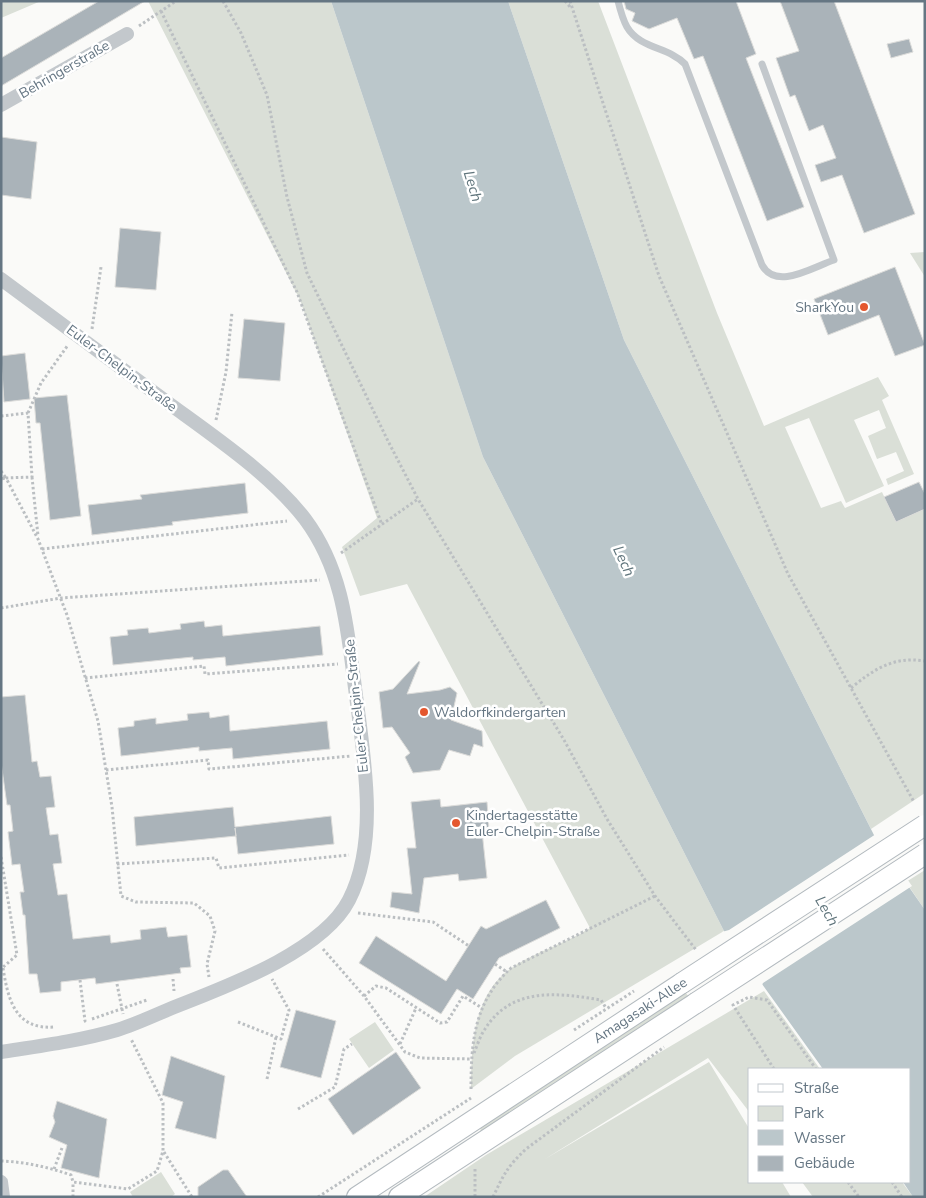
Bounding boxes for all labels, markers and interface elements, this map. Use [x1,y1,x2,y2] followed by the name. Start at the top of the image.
[15,36,113,103] street label: Behringerstraße
[459,168,487,204] water label: Lech
[795,298,854,317] place label: SharkYou
[858,301,870,313] marker: SharkYou
[62,320,181,416] street label: Euler-Chelpin-Straße
[608,542,640,580] water label: Lech
[340,638,373,774] street label: Euler-Chelpin-Straße
[434,703,566,722] place label: Waldorfkindergarten
[418,706,430,718] marker: Waldorfkindergarten
[466,806,600,841] place label: Kindertagesstätte Euler-Chelpin-Straße
[450,817,462,829] marker: Kindertagesstätte Euler-Chelpin-Straße
[810,892,844,930] water label: Lech
[590,973,691,1048] street label: Amagasaki-Allee
[748,1068,911,1183] legend
[794,1078,839,1098] text: Straße
[794,1103,824,1123] text: Park
[794,1128,846,1148] text: Wasser
[794,1153,855,1173] text: Gebäude

